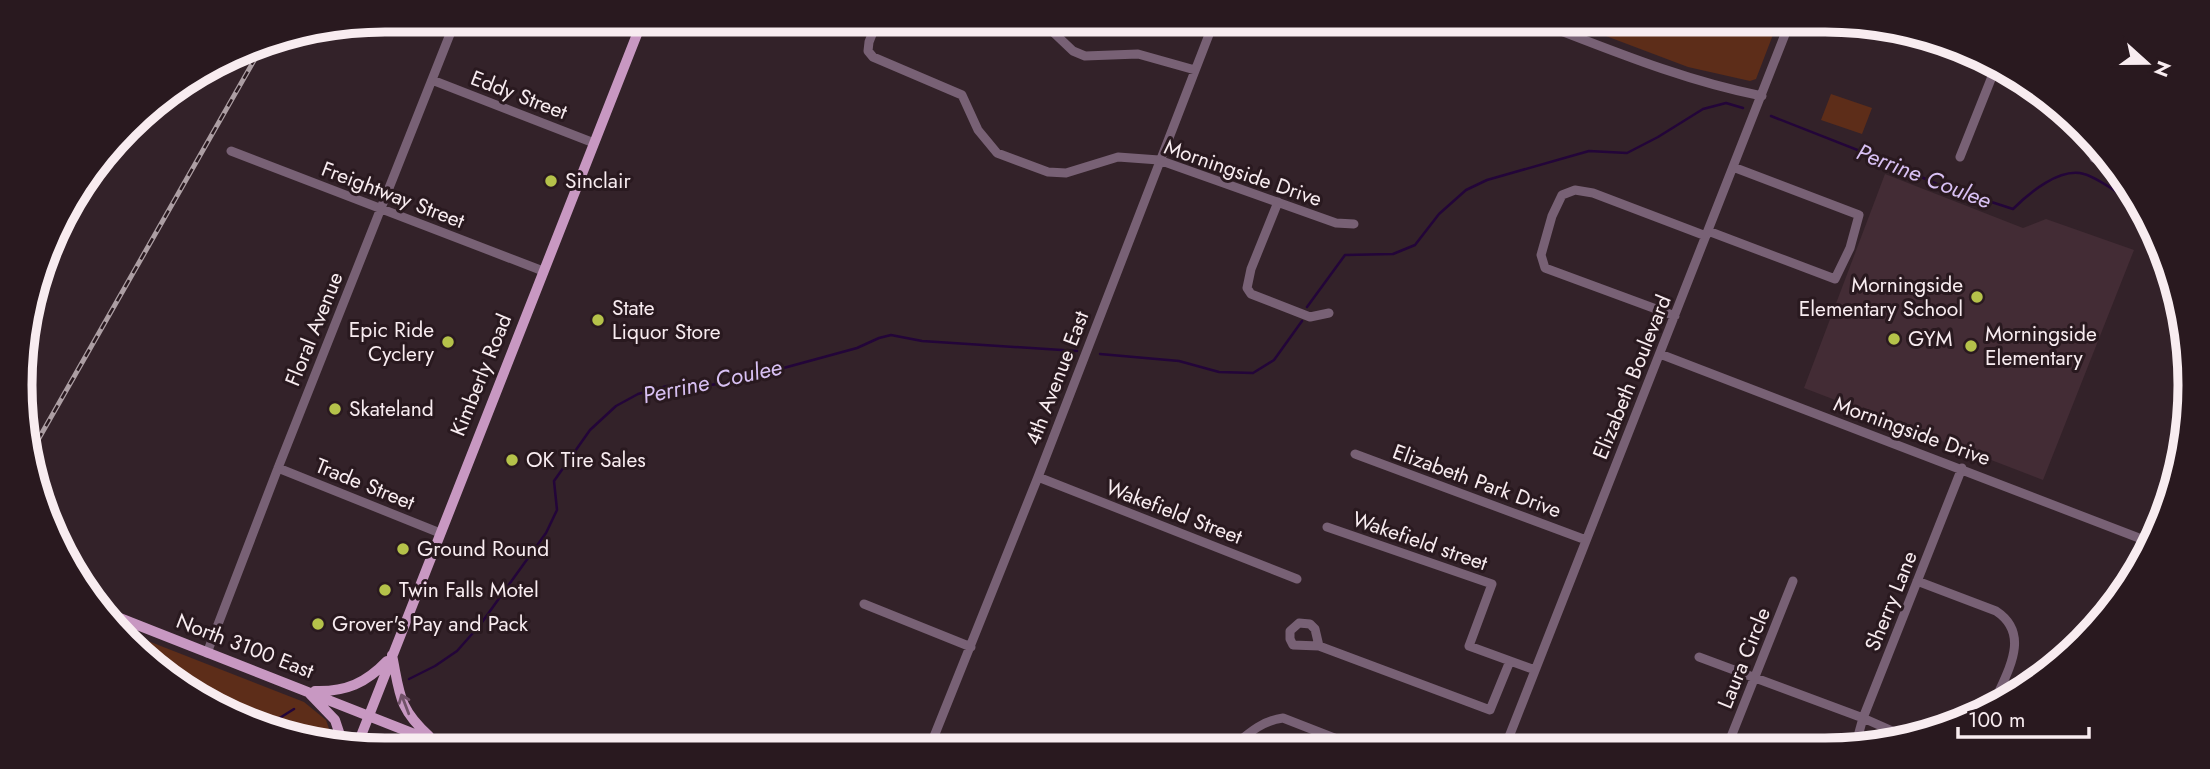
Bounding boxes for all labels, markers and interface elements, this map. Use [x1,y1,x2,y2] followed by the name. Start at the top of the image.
[2112,28,2182,98] north arrow
[2147,57,2178,81] text: N
[466,63,572,127] street label: Eddy Street
[1160,132,1326,214] street label: Morningside Drive
[1852,135,1997,217] water label: Perrine Coulee
[317,154,469,236] street label: Freightway Street
[565,166,631,196] place label: Sinclair
[543,173,559,189] marker: Sinclair
[277,267,351,391] street label: Floral Avenue
[1799,270,1963,324] place label: Morningside Elementary School
[1969,289,1985,305] marker: Morningside Elementary School
[1585,290,1679,464] street label: Elizabeth Boulevard
[612,293,721,347] place label: State Liquor Store
[1018,307,1096,449] street label: 4th Avenue East
[443,309,519,441] street label: Kimberly Road
[590,312,606,328] marker: State Liquor Store
[349,315,435,369] place label: Epic Ride Cyclery
[1985,319,2097,373] place label: Morningside Elementary
[1908,324,1952,354] place label: GYM
[1886,331,1902,347] marker: GYM
[440,334,456,350] marker: Epic Ride Cyclery
[1963,338,1979,354] marker: Morningside Elementary
[639,350,785,412] water label: Perrine Coulee
[1829,389,1995,473] street label: Morningside Drive
[349,394,434,424] place label: Skateland
[327,401,343,417] marker: Skateland
[1389,437,1566,525] street label: Elizabeth Park Drive
[526,445,646,475] place label: OK Tire Sales
[311,451,419,517] street label: Trade Street
[504,452,520,468] marker: OK Tire Sales
[1101,472,1247,552] street label: Wakefield Street
[1348,504,1492,578] street label: Wakefield street
[417,534,549,564] place label: Ground Round
[395,541,411,557] marker: Ground Round
[1857,546,1925,655] street label: Sherry Lane
[399,575,539,605] place label: Twin Falls Motel
[377,582,393,598] marker: Twin Falls Motel
[1710,603,1778,713] street label: Laura Circle
[172,606,318,686] street label: North 3100 East
[332,609,529,639] place label: Grover's Pay and Pack
[310,616,326,632] marker: Grover's Pay and Pack
[397,694,410,715] one-way arrow
[1958,696,2089,740] scale bar
[1968,705,2025,735] text: 100 m

